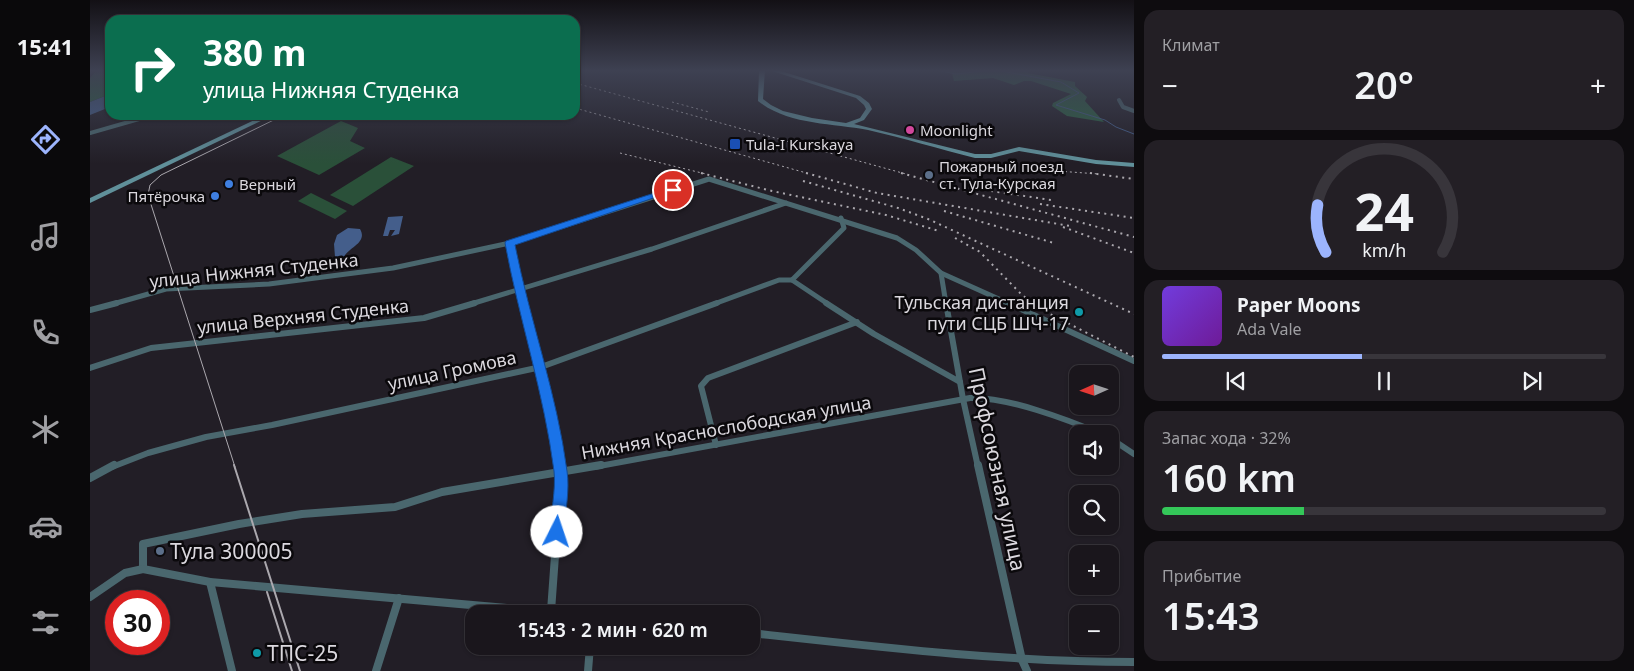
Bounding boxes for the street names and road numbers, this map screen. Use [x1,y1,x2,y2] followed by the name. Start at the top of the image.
[148,247,360,293] street label: улица Нижняя Cтуденкa
[196,293,410,339] street label: улица Верхняя Студенка
[386,345,518,395] street label: улица Громова
[963,365,1033,573] street label: Профсоюзная улица
[579,390,873,464] street label: Нижняя Краснослободская улица

